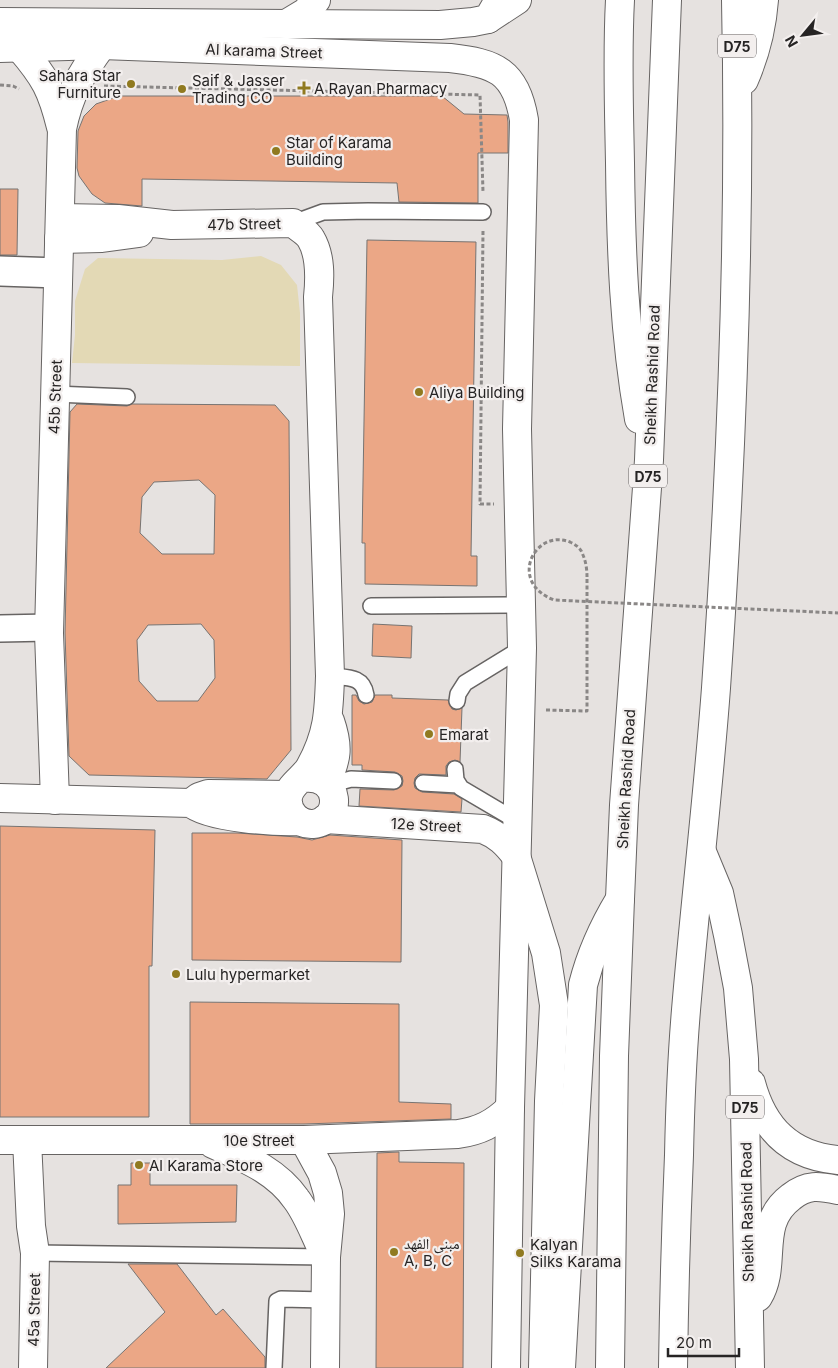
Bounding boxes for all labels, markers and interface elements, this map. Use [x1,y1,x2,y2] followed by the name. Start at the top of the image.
[778,10,828,60] north arrow
[781,33,801,50] text: N
[718,34,756,58] road number: D75
[205,39,323,63] street label: Al karama Street
[39,66,121,102] place label: Sahara Star Furniture
[192,71,285,107] place label: Saif & Jasser Trading CO
[125,78,137,90] marker: Sahara Star Furniture
[314,79,448,98] place label: A Rayan Pharmacy
[298,82,310,94] marker: A Rayan Pharmacy
[176,83,188,95] marker: Saif & Jasser Trading CO
[286,133,392,169] place label: Star of Karama Building
[270,145,282,157] marker: Star of Karama Building
[207,214,281,234] street label: 47b Street
[640,305,664,445] street label: Sheikh Rashid Road
[44,359,66,435] street label: 45b Street
[429,383,524,402] place label: Aliya Building
[413,386,425,398] marker: Aliya Building
[629,464,667,488] road number: D75
[613,708,639,850] street label: Sheikh Rashid Road
[439,725,489,744] place label: Emarat
[423,728,435,740] marker: Emarat
[390,814,462,836] street label: 12e Street
[186,965,310,984] place label: Lulu hypermarket
[170,968,182,980] marker: Lulu hypermarket
[726,1096,764,1118] road number: D75
[224,1131,295,1150] street label: 10e Street
[736,1142,758,1282] street label: Sheikh Rashid Road
[149,1156,263,1175] place label: Al Karama Store
[133,1159,145,1171] marker: Al Karama Store
[404,1234,460,1270] place label: مبنى الفهد A, B, C
[530,1235,621,1271] place label: Kalyan Silks Karama
[388,1246,400,1258] marker: مبنى الفهد A, B, C
[514,1247,526,1259] marker: Kalyan Silks Karama
[24,1273,44,1347] street label: 45a Street
[668,1326,739,1358] scale bar
[676,1333,712,1352] text: 20 m

